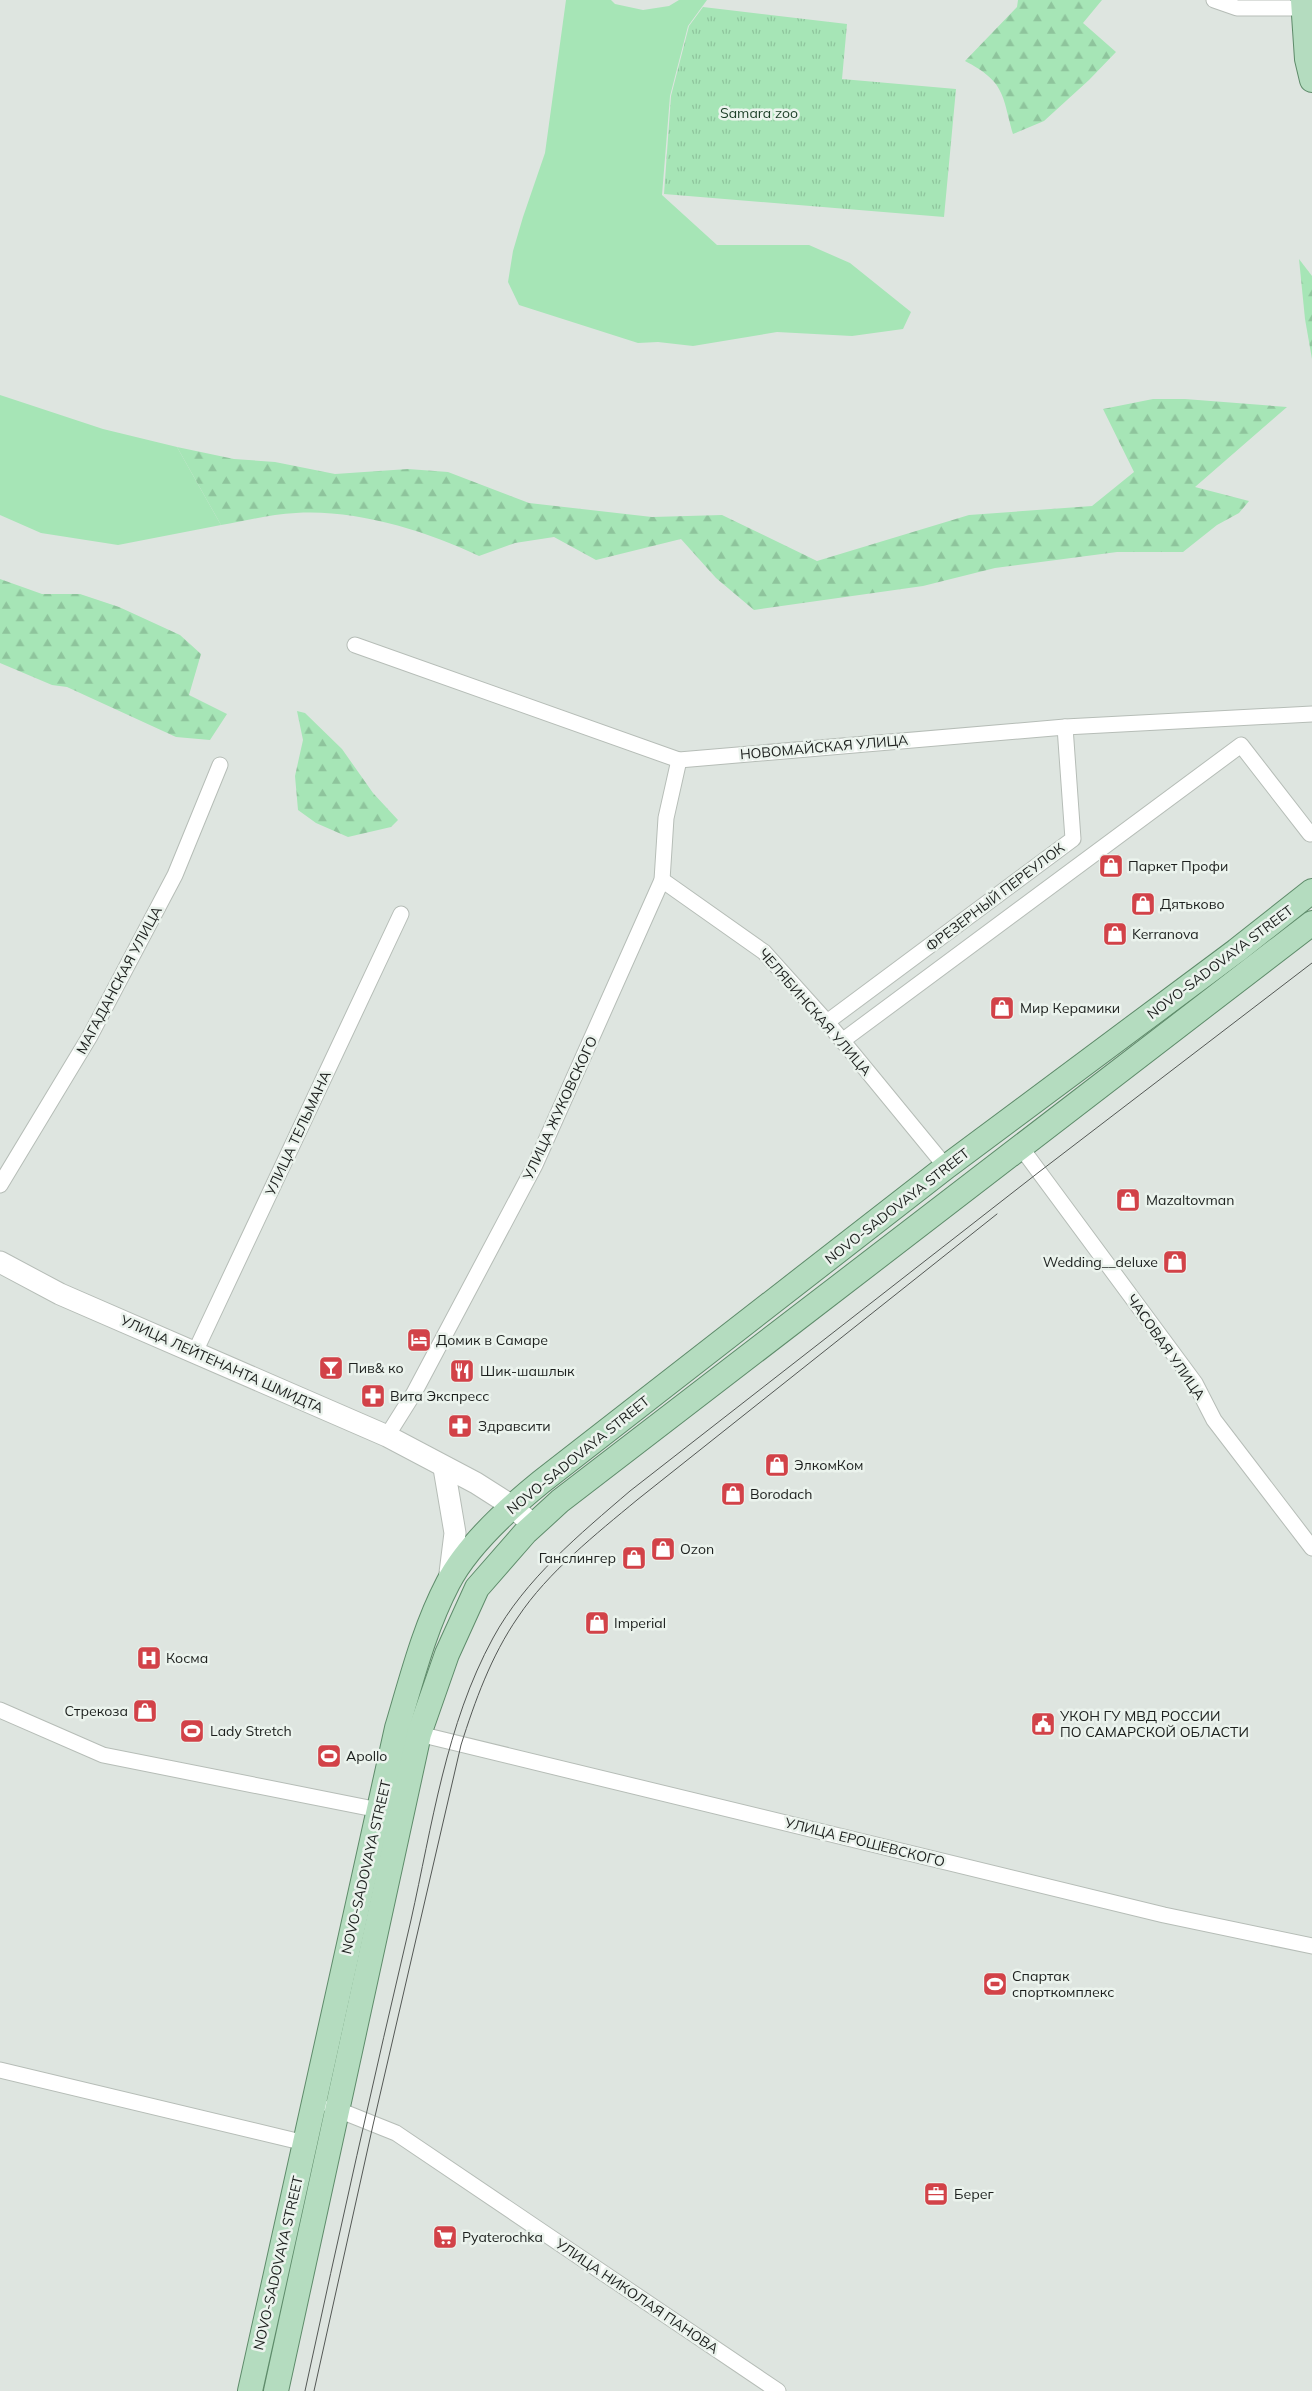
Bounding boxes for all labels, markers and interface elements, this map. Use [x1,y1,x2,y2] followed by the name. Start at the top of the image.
[720,104,798,122] park label: Samara zoo
[739,731,910,763] street label: НОВОМАЙСКАЯ УЛИЦА
[922,838,1069,955] street label: ФРЕЗЕРНЫЙ ПЕРЕУЛОК
[1098,853,1124,879] shop icon: Паркет Профи
[1128,857,1228,875] place label: Паркет Профи
[1130,891,1156,917] shop icon: Дятьково
[1160,895,1225,913] place label: Дятьково
[1143,901,1297,1023] street label: NOVO-SADOVAYA STREET
[72,902,166,1057] street label: МАГАДАНСКАЯ УЛИЦА
[1102,921,1128,947] shop icon: Kerranova
[1132,925,1199,943] place label: Kerranova
[755,945,876,1080] street label: ЧЕЛЯБИНСКАЯ УЛИЦА
[989,995,1015,1021] shop icon: Мир Керамики
[1020,999,1120,1017] place label: Мир Керамики
[518,1033,601,1184] street label: УЛИЦА ЖУКОВСКОГО
[261,1067,335,1199] street label: УЛИЦА ТЕЛЬМАНА
[821,1144,973,1268] street label: NOVO-SADOVAYA STREET
[1115,1187,1141,1213] shop icon: Mazaltovman
[1146,1191,1234,1209] place label: Mazaltovman
[1162,1249,1188,1275] shop icon: Wedding__deluxe
[1043,1253,1158,1271] place label: Wedding__deluxe
[1123,1291,1210,1404] street label: ЧАСОВАЯ УЛИЦА
[117,1310,327,1417] street label: УЛИЦА ЛЕЙТЕНАНТА ШМИДТА
[406,1327,432,1353] hotel icon: Домик в Самаре
[436,1331,548,1349] place label: Домик в Самаре
[318,1355,344,1381] bar icon: Пив& ко
[449,1358,475,1384] restaurant icon: Шик-шашлык
[348,1359,404,1377] place label: Пив& ко
[480,1362,575,1380] place label: Шик-шашлык
[360,1383,386,1409] pharmacy icon: Вита Экспресс
[390,1387,489,1405] place label: Вита Экспресс
[503,1392,653,1518] street label: NOVO-SADOVAYA STREET
[447,1413,473,1439] pharmacy icon: Здравсити
[478,1417,551,1435] place label: Здравсити
[764,1452,790,1478] shop icon: ЭлкомКом
[794,1456,864,1474] place label: ЭлкомКом
[720,1481,746,1507] shop icon: Borodach
[750,1485,812,1503] place label: Borodach
[650,1536,676,1562] shop icon: Ozon
[680,1540,714,1558] place label: Ozon
[621,1545,647,1571] shop icon: Ганслингер
[539,1549,616,1567] place label: Ганслингер
[584,1610,610,1636] shop icon: Imperial
[614,1614,666,1632] place label: Imperial
[136,1645,162,1671] hospital icon: Косма
[166,1649,208,1667] place label: Косма
[132,1698,158,1724] shop icon: Стрекоза
[64,1702,128,1720] place label: Стрекоза
[1059,1707,1249,1741] place label: УКОН ГУ МВД РОССИИ ПО САМАРСКОЙ ОБЛАСТИ
[1030,1711,1056,1737] public building icon: УКОН ГУ МВД РОССИИ ПО САМАРСКОЙ ОБЛАСТИ
[179,1718,205,1744] sports icon: Lady Stretch
[210,1722,292,1740] place label: Lady Stretch
[316,1743,342,1769] sports icon: Apollo
[346,1747,387,1765] place label: Apollo
[337,1778,395,1956] street label: NOVO-SADOVAYA STREET
[782,1813,947,1871] street label: УЛИЦА ЕРОШЕВСКОГО
[1012,1967,1114,2001] place label: Спартак спорткомплекс
[982,1971,1008,1997] sports icon: Спартак спорткомплекс
[249,2174,307,2352] street label: NOVO-SADOVAYA STREET
[923,2181,949,2207] office icon: Берег
[954,2185,995,2203] place label: Берег
[432,2224,458,2250] supermarket icon: Pyaterochka
[462,2228,543,2246] place label: Pyaterochka
[551,2234,723,2358] street label: УЛИЦА НИКОЛАЯ ПАНОВА

